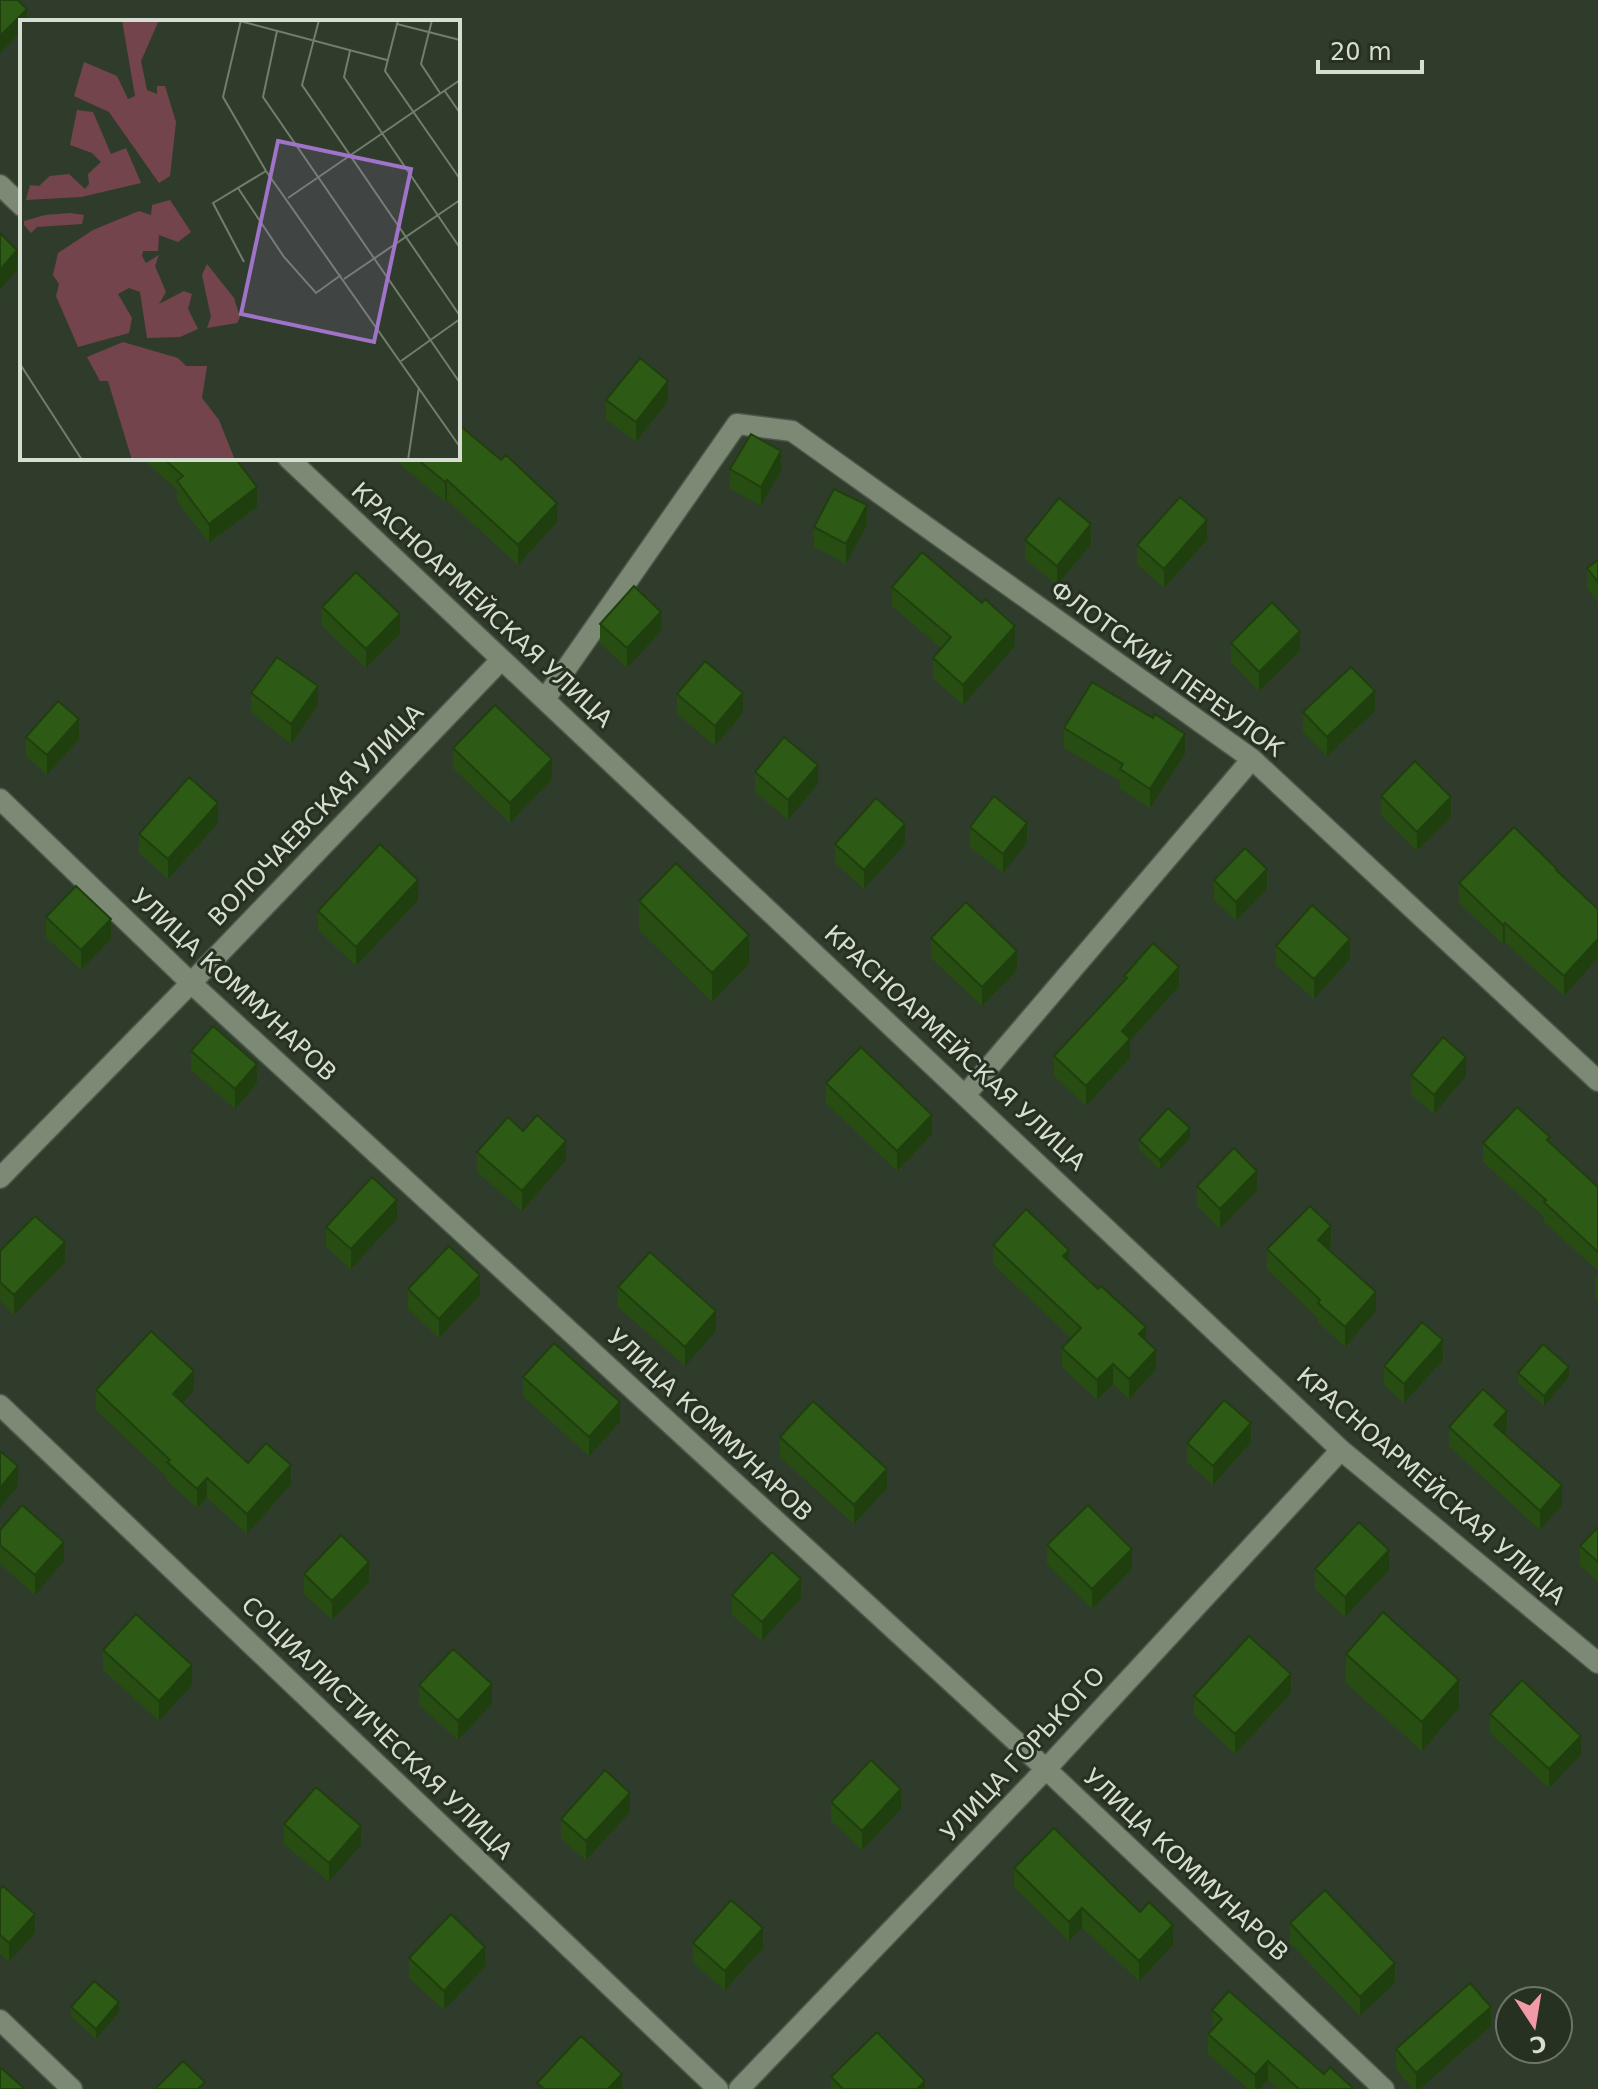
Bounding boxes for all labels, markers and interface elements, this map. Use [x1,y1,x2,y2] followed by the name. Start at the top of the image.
[20,20,460,460] inset map
[1318,24,1422,74] scale bar
[1330,38,1392,66] text: 20 m
[346,476,619,734] street label: КРАСНОАРМЕЙСКАЯ УЛИЦА
[1045,574,1290,763] street label: ФЛОТСКИЙ ПЕРЕУЛОК
[203,698,430,932] street label: ВОЛОЧАЕВСКАЯ УЛИЦА
[126,883,342,1087] street label: УЛИЦА КОММУНАРОВ
[819,919,1092,1177] street label: КРАСНОАРМЕЙСКАЯ УЛИЦА
[602,1323,818,1527] street label: УЛИЦА КОММУНАРОВ
[1291,1361,1572,1611] street label: КРАСНОАРМЕЙСКАЯ УЛИЦА
[236,1591,519,1866] street label: СОЦИАЛИСТИЧЕСКАЯ УЛИЦА
[935,1661,1111,1847] street label: УЛИЦА ГОРЬКОГО
[1078,1763,1294,1967] street label: УЛИЦА КОММУНАРОВ
[1494,1985,1574,2065] north arrow
[1528,2030,1549,2058] text: С

